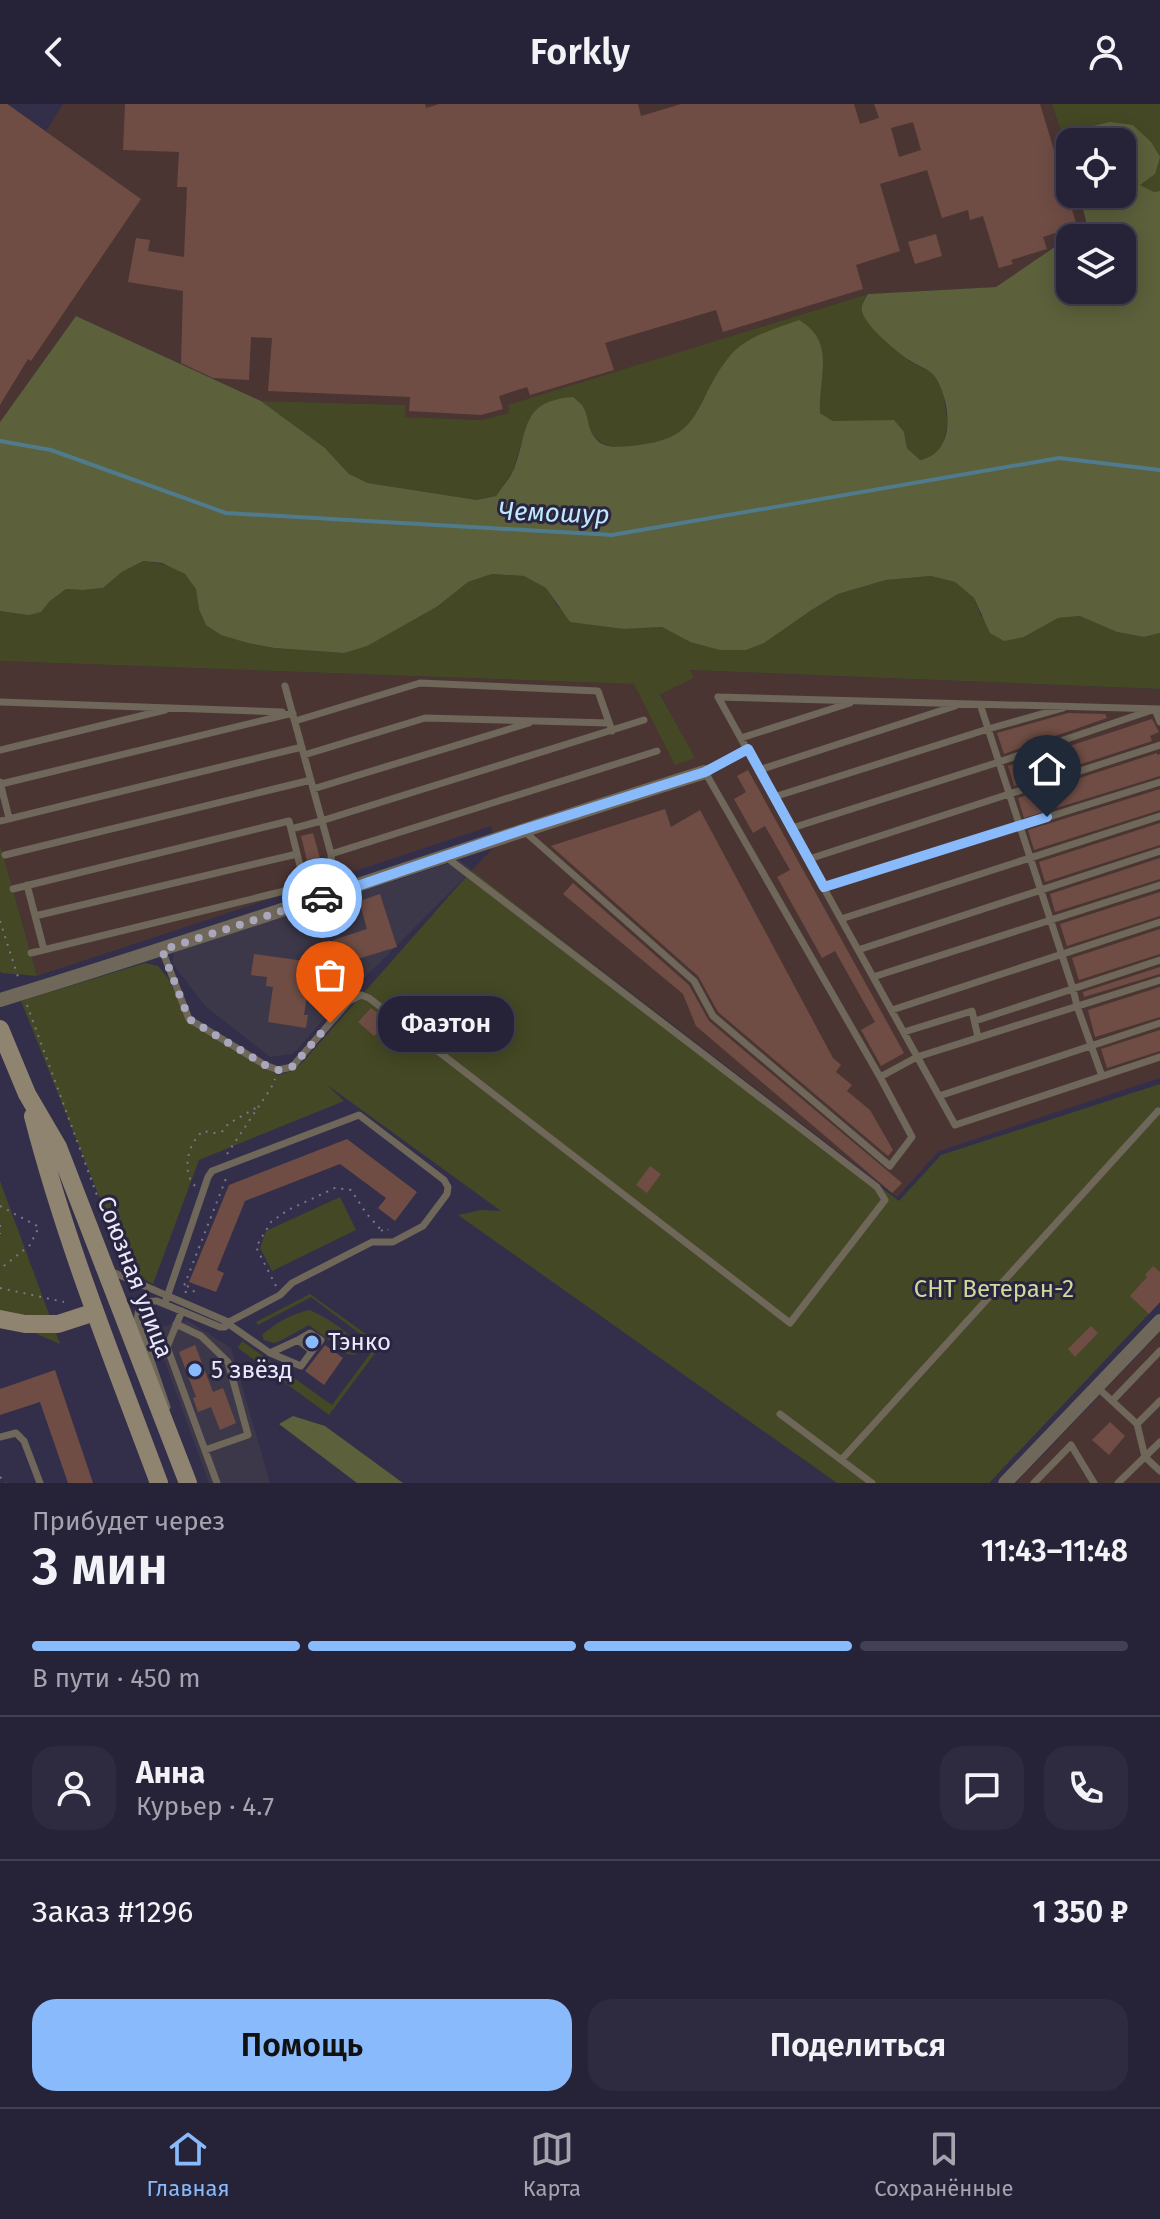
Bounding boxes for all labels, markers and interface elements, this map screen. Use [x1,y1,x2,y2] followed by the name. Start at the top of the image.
[32,30,76,74] icon: back
[530,30,630,74] text: Forkly
[1084,30,1128,74] icon: person
[1056,128,1136,304] map controls
[1056,128,1136,208] button: locate
[1056,224,1136,304] button: layers
[498,496,610,530] water label: Чемошур
[1013,735,1081,817] pin
[1025,747,1069,791] icon: home
[282,858,362,938] courier
[300,876,344,920] icon: car
[296,941,364,1023] pin
[308,953,352,997] icon: bag
[378,995,514,1051] callout: Фаэтон
[401,1008,491,1039] text: Фаэтон
[91,1192,179,1362] street label: Союзная улица
[914,1275,1074,1303] park label: СНТ Ветеран-2
[328,1328,391,1356] place label: Тэнко
[303,1333,321,1351] marker: Тэнко
[211,1356,292,1384] place label: 5 звёзд
[186,1361,204,1379] marker: 5 звёзд
[32,1506,225,1537] text: Прибудет через
[981,1533,1128,1569] text: 11:43–11:48
[32,1535,168,1598] text: 3 мин
[32,1663,200,1694] text: В пути · 450 m
[32,1746,116,1830] button: person
[940,1746,1024,1830] button: chat
[1044,1746,1128,1830] button: phone
[136,1755,205,1791] text: Анна
[136,1791,274,1822] text: Курьер · 4.7
[32,1894,193,1930] text: Заказ #1296
[1033,1894,1128,1930] text: 1 350 ₽
[32,1999,572,2091] button: Помощь
[588,1999,1128,2091] button: Поделиться
[147,2127,230,2202] tab: Главная
[523,2127,581,2202] tab: Карта
[874,2127,1013,2202] tab: Сохранённые

